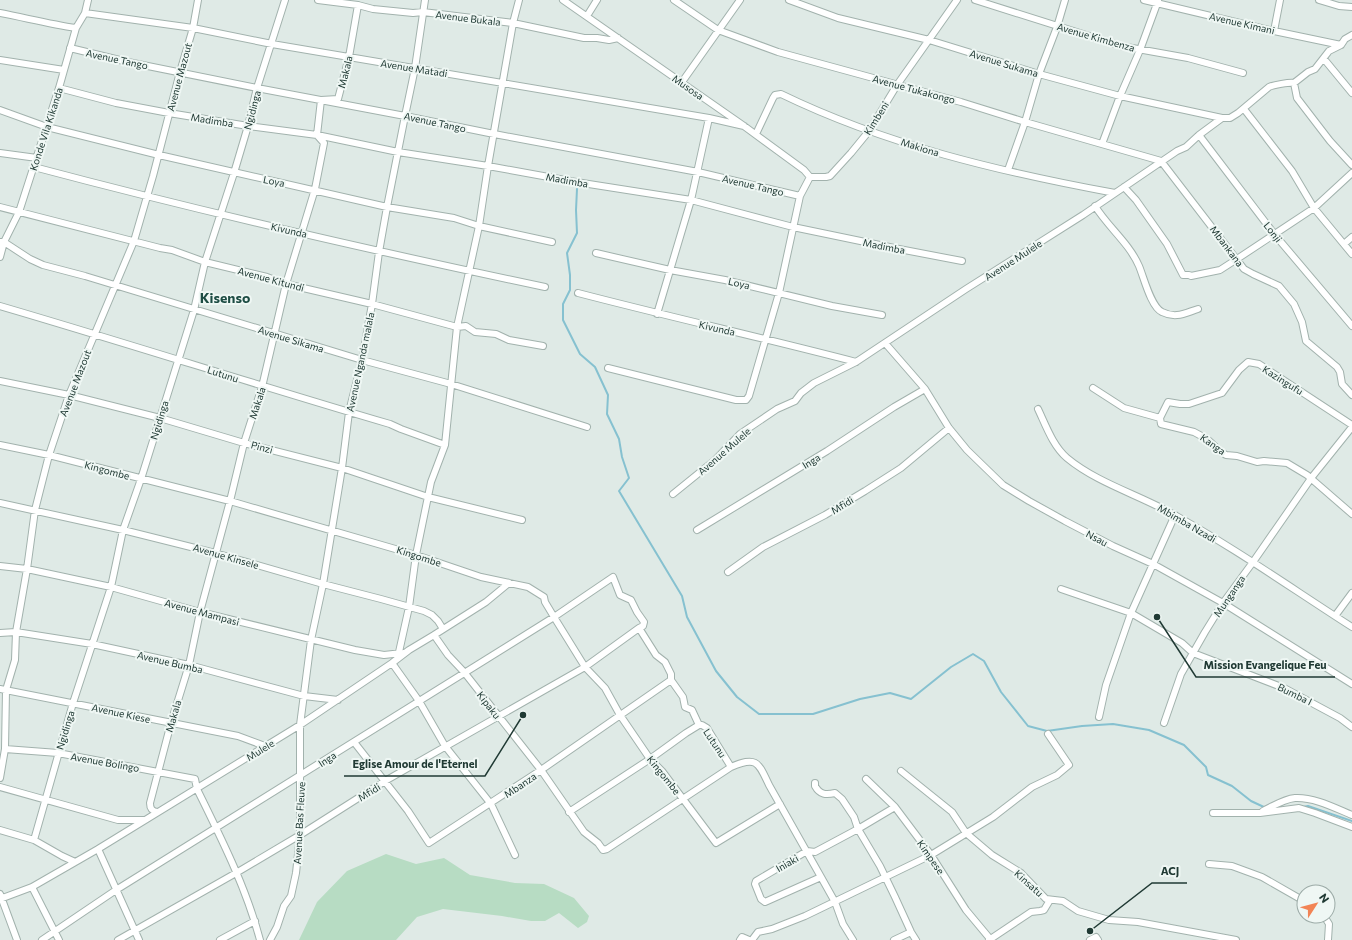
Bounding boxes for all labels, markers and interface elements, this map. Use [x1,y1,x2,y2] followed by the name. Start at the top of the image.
[435,8,501,28] street label: Avenue Bukala
[1208,10,1276,36] street label: Avenue Kimani
[1056,20,1136,54] street label: Avenue Kimbenza
[164,41,194,113] street label: Avenue Mazout
[85,47,149,71] street label: Avenue Tango
[968,47,1040,79] street label: Avenue Sukama
[335,54,355,90] street label: Makala
[380,57,448,79] street label: Avenue Matadi
[670,72,706,102] street label: Musosa
[871,72,957,106] street label: Avenue Tukakongo
[27,86,65,172] street label: Konde Vila Kikanda
[241,89,263,131] street label: Ngidinga
[861,99,891,137] street label: Kimbeni
[403,110,467,134] street label: Avenue Tango
[190,111,234,129] street label: Madimba
[899,135,941,159] street label: Makiona
[545,170,589,190] street label: Madimba
[721,172,785,198] street label: Avenue Tango
[262,173,286,189] street label: Loya
[1261,219,1285,245] street label: Lonji
[270,220,308,240] street label: Kivunda
[1208,223,1246,269] street label: Mbankana
[862,236,906,256] street label: Madimba
[982,237,1044,283] street label: Avenue Mulele
[236,264,306,294] street label: Avenue Kitundi
[727,275,751,291] street label: Loya
[200,289,250,306] district label: Kisenso
[344,311,376,413] street label: Avenue Nganda malala
[698,318,736,338] street label: Kivunda
[257,323,325,355] street label: Avenue Sikama
[57,348,93,418] street label: Avenue Mazout
[206,363,240,385] street label: Lutunu
[1260,363,1306,397] street label: Kazingufu
[246,385,268,421] street label: Makala
[147,399,171,441] street label: Ngidinga
[695,425,753,477] street label: Avenue Mulele
[1198,431,1228,457] street label: Kanga
[250,438,274,456] street label: Pinzi
[800,451,822,471] street label: Inga
[83,458,131,482] street label: Kingombe
[829,494,855,516] street label: Mfidi
[1155,501,1219,545] street label: Mbimba Nzadi
[1084,527,1110,549] street label: Nsau
[192,541,260,571] street label: Avenue Kinsele
[395,543,443,569] street label: Kingombe
[1211,573,1247,619] street label: Munganga
[163,596,241,628] street label: Avenue Mampasi
[136,649,204,675] street label: Avenue Bumba
[1196,654,1335,677] callout: Mission Evangelique Feu
[1203,658,1327,671] text: Mission Evangelique Feu
[1276,681,1314,707] street label: Bumba I
[475,689,503,721] street label: Kipaku
[163,698,183,734] street label: Makala
[91,701,151,725] street label: Avenue Kiese
[53,709,77,751] street label: Ngidinga
[701,726,729,760] street label: Lutunu
[244,737,276,763] street label: Mulele
[316,749,338,769] street label: Inga
[70,750,140,774] street label: Avenue Bolingo
[344,753,485,776] callout: Eglise Amour de l'Eternel
[645,753,683,797] street label: Kingombe
[352,757,478,770] text: Eglise Amour de l'Eternel
[501,770,539,800] street label: Mbanza
[356,780,382,804] street label: Mfidi
[291,781,307,865] street label: Avenue Bas Fleuve
[915,838,947,876] street label: Kimpese
[773,852,801,874] street label: Iniaki
[1152,860,1187,883] callout: ACJ
[1161,864,1179,878] text: ACJ
[1012,867,1046,899] street label: Kinsatu
[1296,884,1336,924] north arrow
[1317,891,1332,905] text: N

